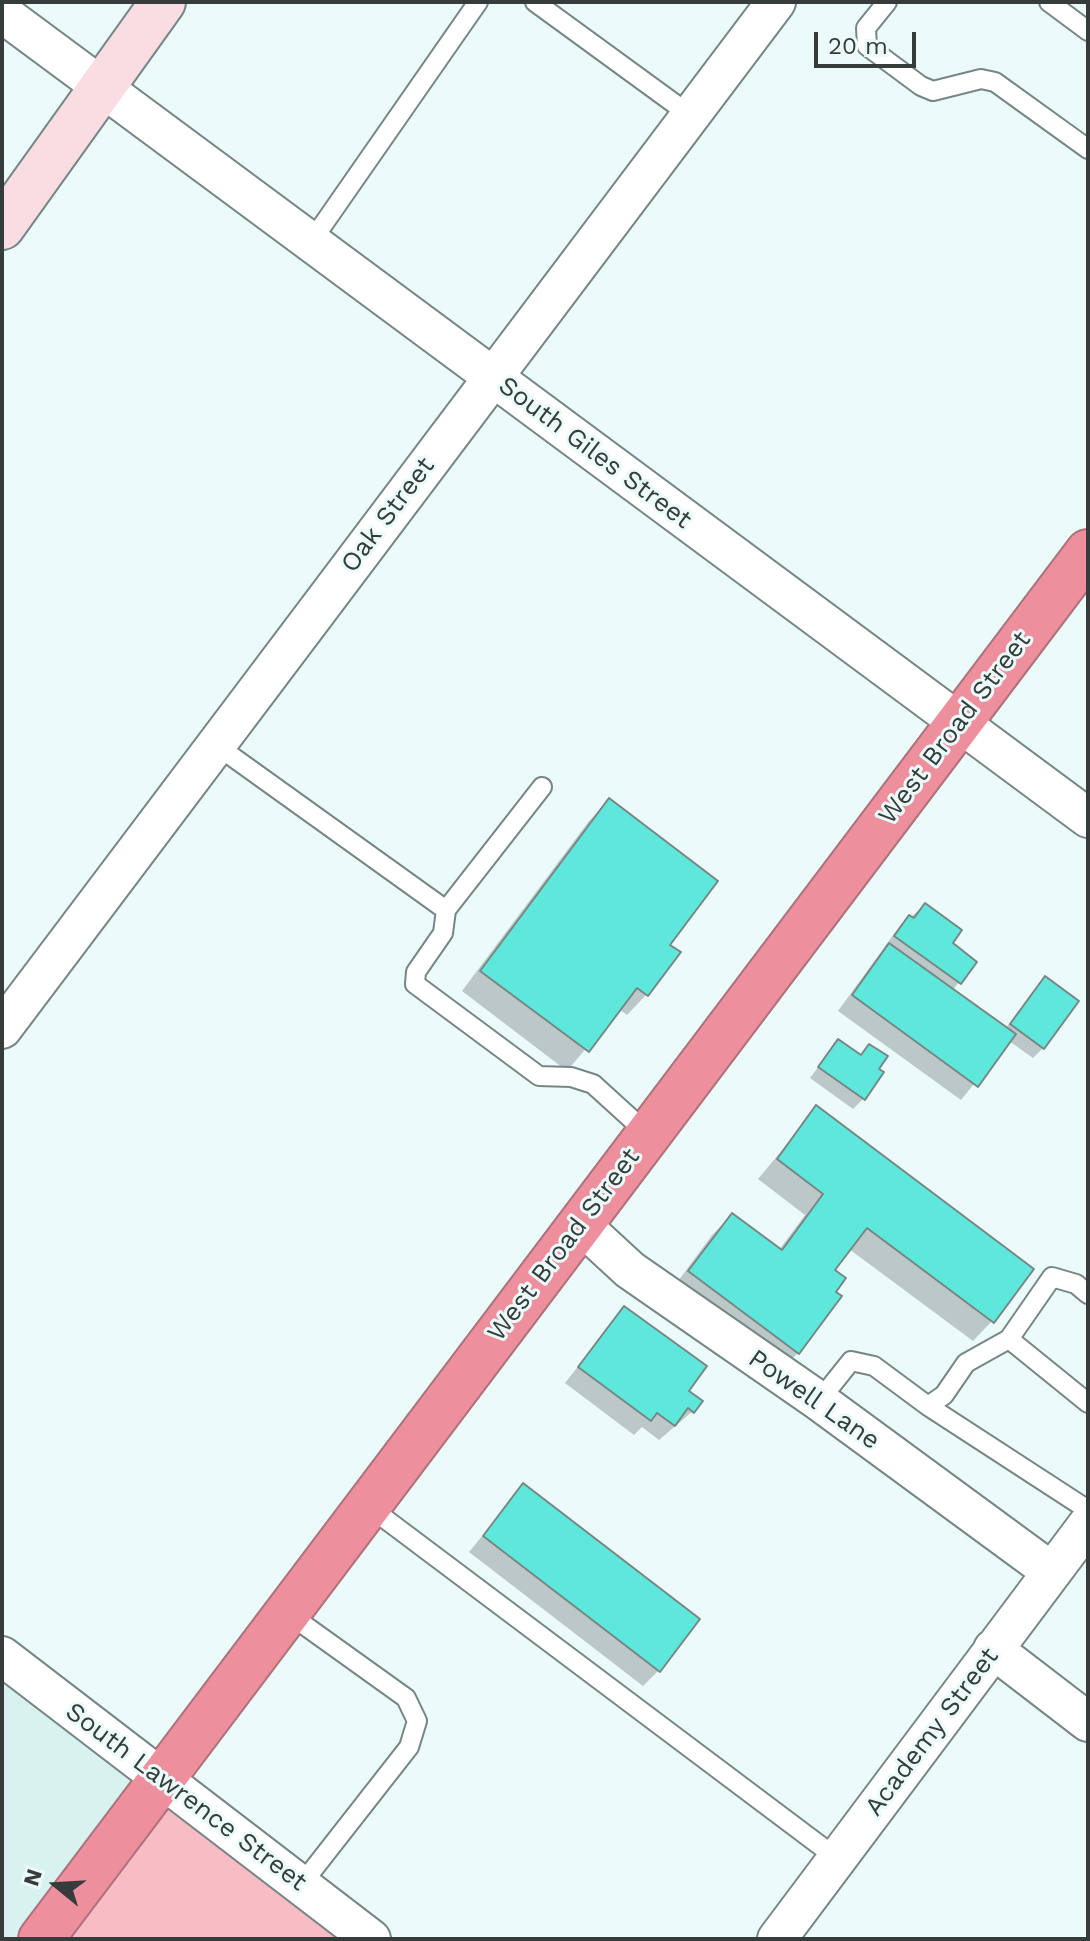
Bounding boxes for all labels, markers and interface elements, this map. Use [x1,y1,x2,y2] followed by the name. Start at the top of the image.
[818,16,920,66] scale bar
[828,32,888,60] text: 20 m
[492,370,698,536] street label: South Giles Street
[335,451,441,579] street label: Oak Street
[872,625,1038,831] street label: West Broad Street
[481,1142,647,1348] street label: West Broad Street
[742,1343,886,1457] street label: Powell Lane
[859,1642,1005,1822] street label: Academy Street
[59,1696,313,1898] street label: South Lawrence Street
[16,1845,96,1925] north arrow
[18,1866,47,1889] text: N

